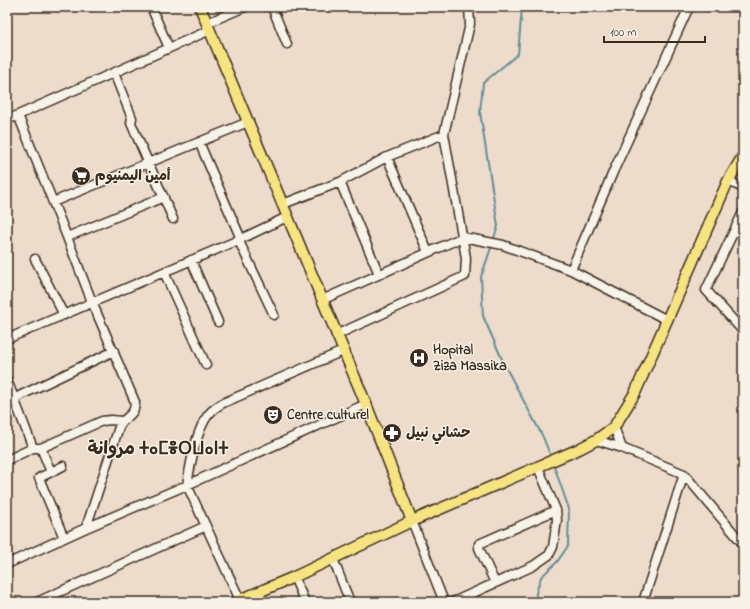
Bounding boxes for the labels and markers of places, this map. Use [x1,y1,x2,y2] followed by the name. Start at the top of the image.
[70,165,92,187] supermarket icon: أمين اليمنيوم
[95,166,171,187] place label: أمين اليمنيوم
[433,340,507,377] place label: Hopital Ziza Massika
[408,347,430,369] hospital icon: Hopital Ziza Massika
[262,404,284,426] theatre icon: Centre culturel
[287,405,369,426] place label: Centre culturel
[381,422,403,444] pharmacy icon: حشاني نبيل
[406,423,470,445] place label: حشاني نبيل

